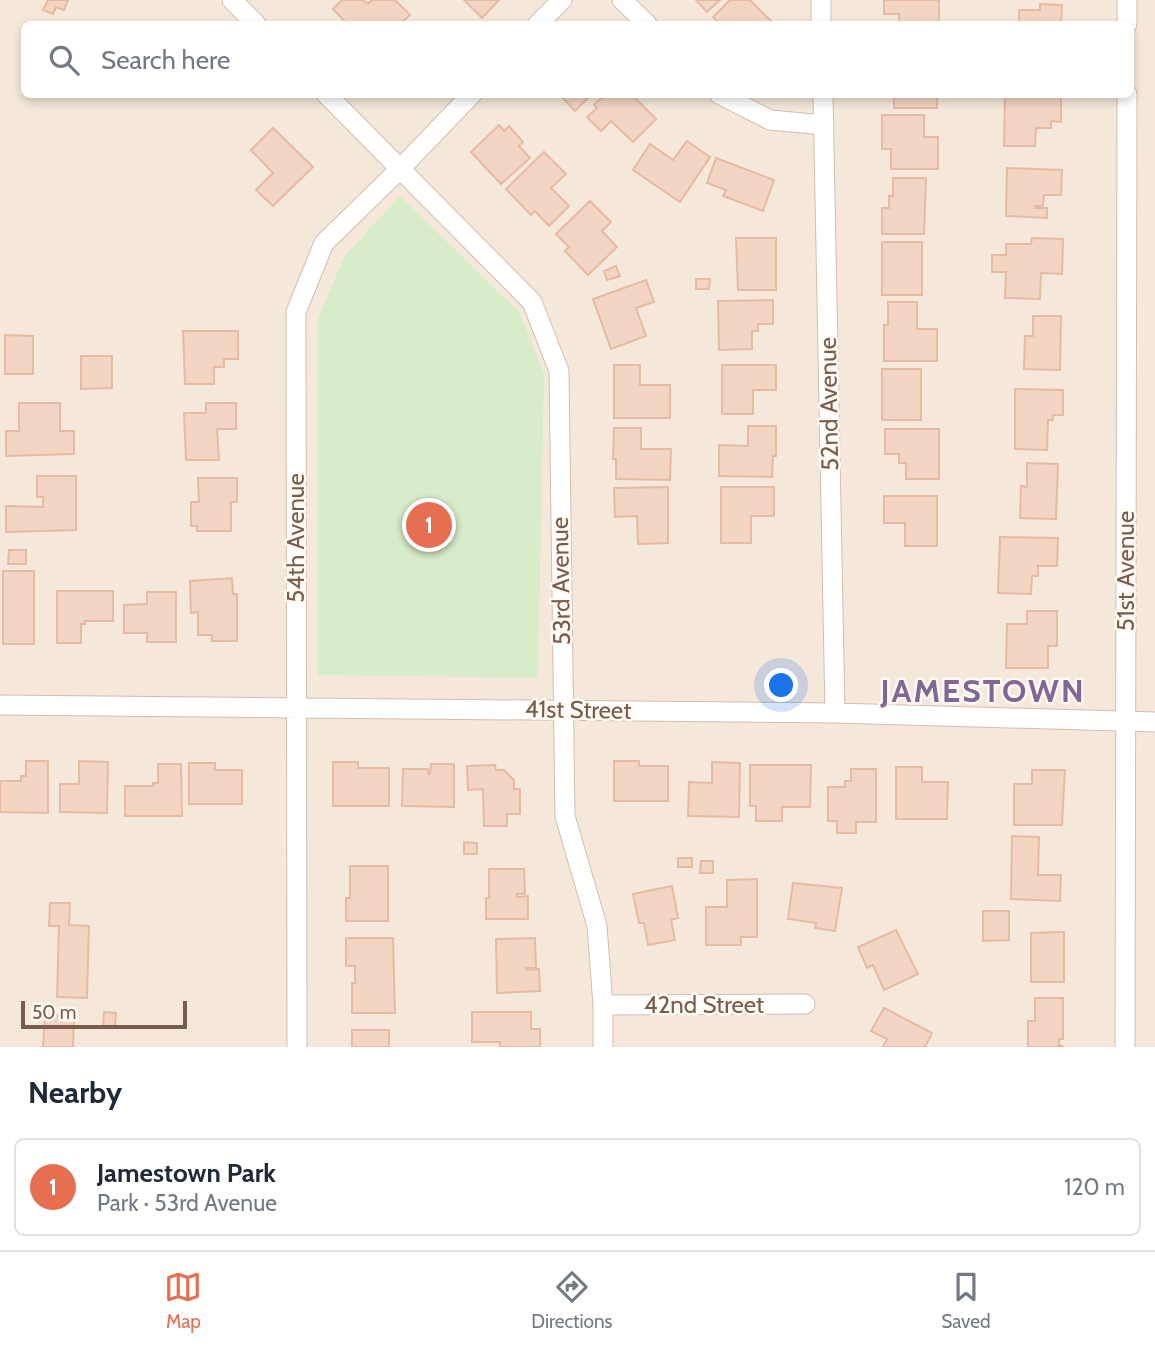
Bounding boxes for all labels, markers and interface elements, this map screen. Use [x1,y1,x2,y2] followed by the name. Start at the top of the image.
[21,21,1134,98] search box
[45,41,83,79] icon: search
[101,44,230,76] text: Search here
[813,337,844,471] street label: 52nd Avenue
[281,473,310,603] street label: 54th Avenue
[406,499,452,551] pin: 1
[1111,511,1140,631] street label: 51st Avenue
[545,517,576,645] street label: 53rd Avenue
[764,668,798,702] your location
[879,671,1086,710] district label: JAMESTOWN
[524,694,632,725] street label: 41st Street
[644,990,764,1019] street label: 42nd Street
[21,998,187,1030] scale bar
[32,1001,76,1024] text: 50 m
[28,1074,122,1111] text: Nearby
[97,1157,276,1189] text: Jamestown Park
[49,1173,57,1201] text: 1
[1064,1173,1125,1201] text: 120 m
[97,1189,277,1217] text: Park · 53rd Avenue
[164,1268,202,1333] tab: Map
[531,1268,612,1333] tab: Directions
[941,1268,991,1333] tab: Saved

